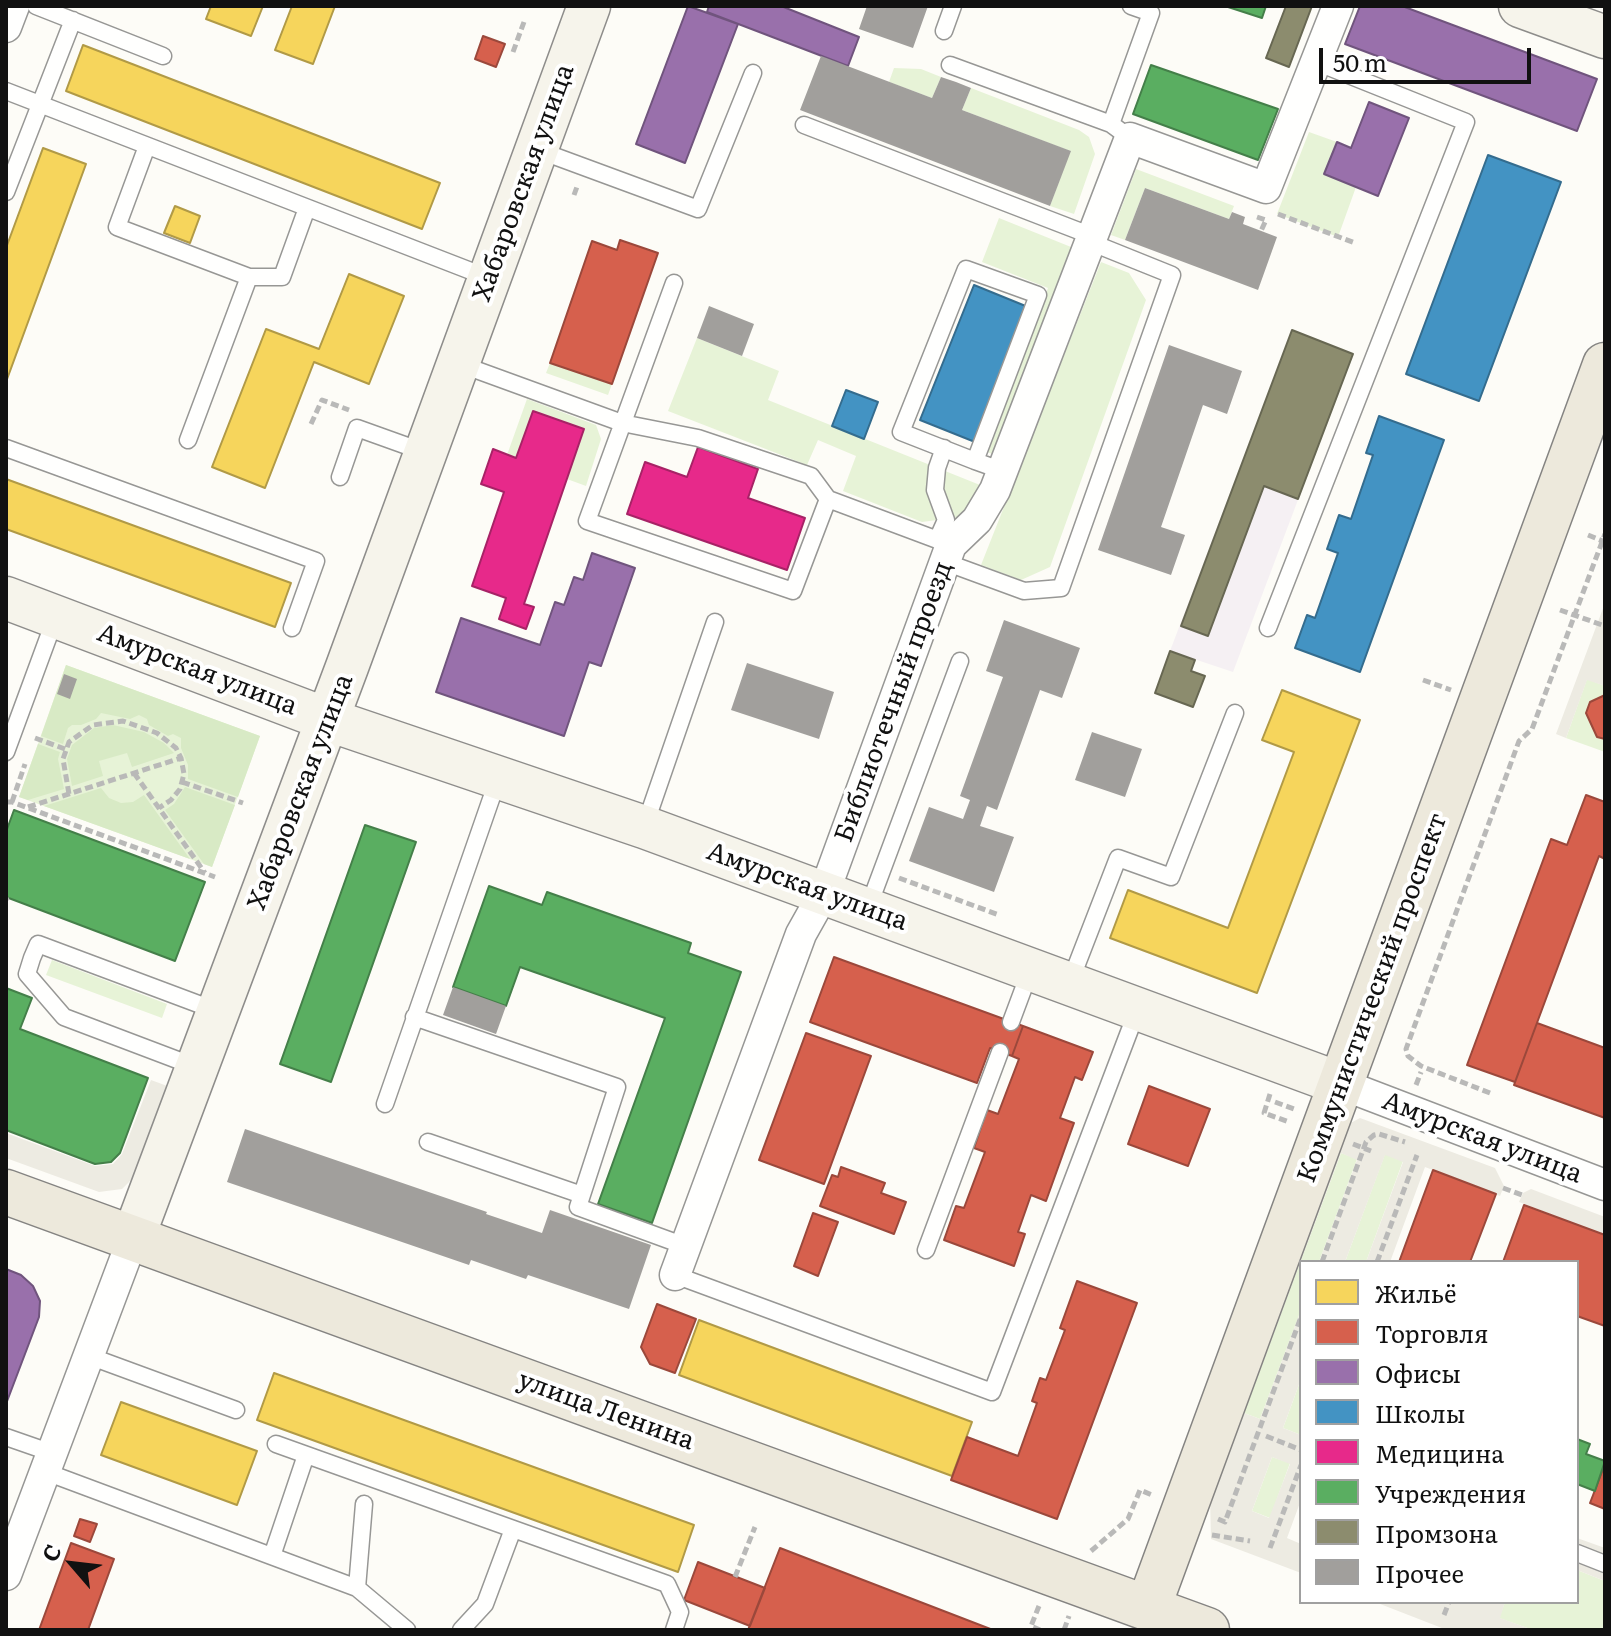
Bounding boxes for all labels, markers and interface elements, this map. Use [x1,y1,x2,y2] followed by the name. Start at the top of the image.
[1323,32,1535,82] scale bar
[1333,44,1387,79] text: 50 m
[467,60,581,306] street label: Хабаровская улица
[829,557,959,847] street label: Библиотечный проезд
[93,617,301,723] street label: Амурская улица
[242,670,360,914] street label: Хабаровская улица
[1292,809,1454,1187] street label: Коммунистический проспект
[702,836,912,938] street label: Амурская улица
[1378,1085,1586,1191] street label: Амурская улица
[1299,1260,1579,1604] legend
[1375,1275,1456,1310] text: Жильё
[1375,1315,1488,1350] text: Торговля
[1375,1355,1461,1390] text: Офисы
[514,1365,698,1457] street label: улица Ленина
[1375,1395,1465,1430] text: Школы
[1375,1435,1504,1470] text: Медицина
[1375,1475,1526,1510] text: Учреждения
[1375,1515,1498,1550] text: Промзона
[32,1524,112,1604] north arrow
[32,1538,69,1567] text: С
[1375,1555,1464,1590] text: Прочее

